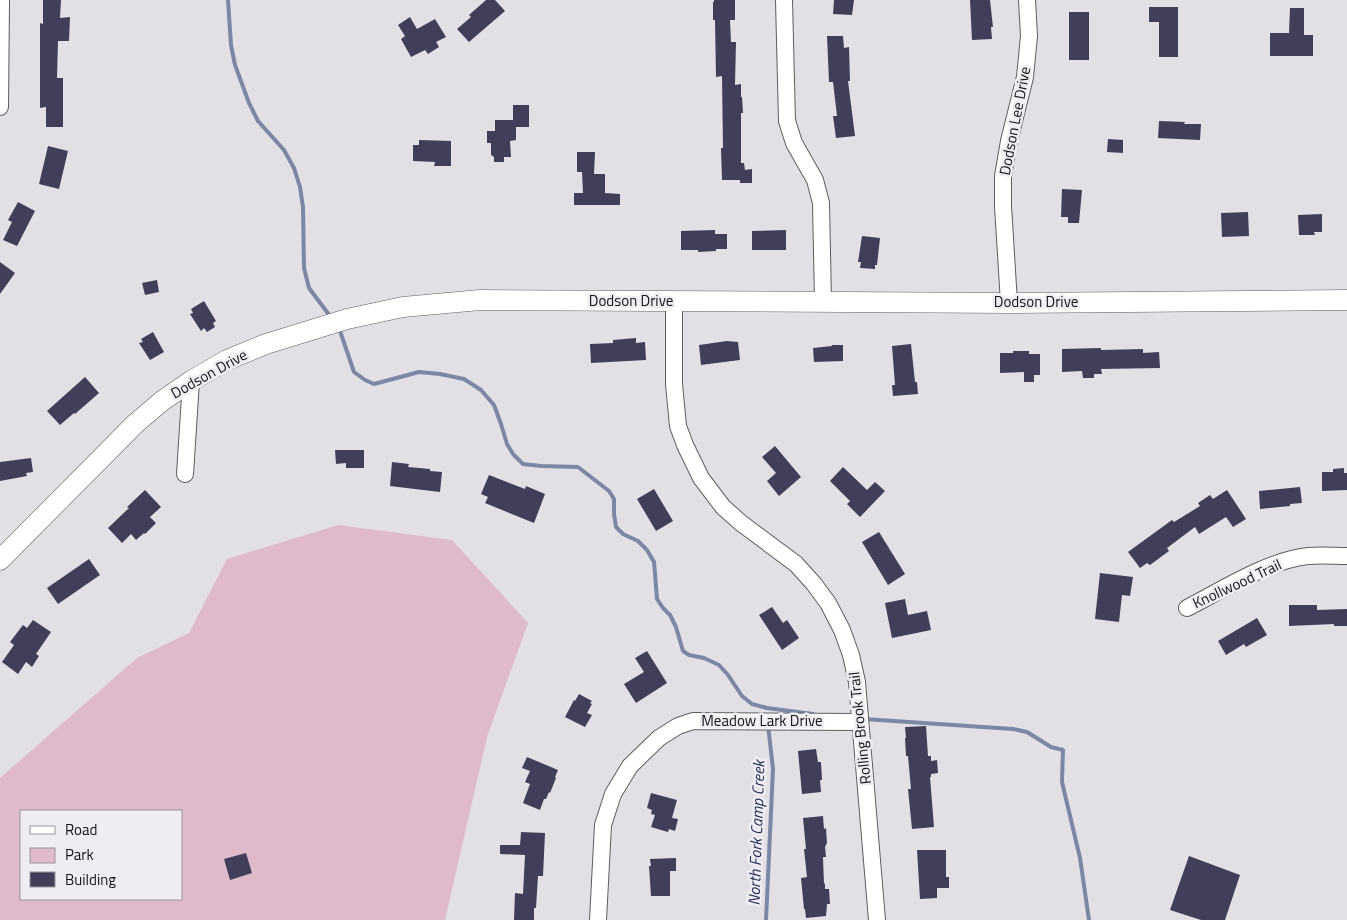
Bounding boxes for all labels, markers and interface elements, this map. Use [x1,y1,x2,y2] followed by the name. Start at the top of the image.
[993,65,1036,177] street label: Dodson Lee Drive
[589,289,673,312] street label: Dodson Drive
[994,290,1078,313] street label: Dodson Drive
[166,343,251,404] street label: Dodson Drive
[1188,553,1285,614] street label: Knollwood Trail
[842,671,877,785] street label: Rolling Brook Trail
[701,709,823,732] street label: Meadow Lark Drive
[741,758,771,906] water label: North Fork Camp Creek
[20,810,182,900] legend
[65,818,97,841] text: Road
[65,843,94,866] text: Park
[65,868,116,891] text: Building

